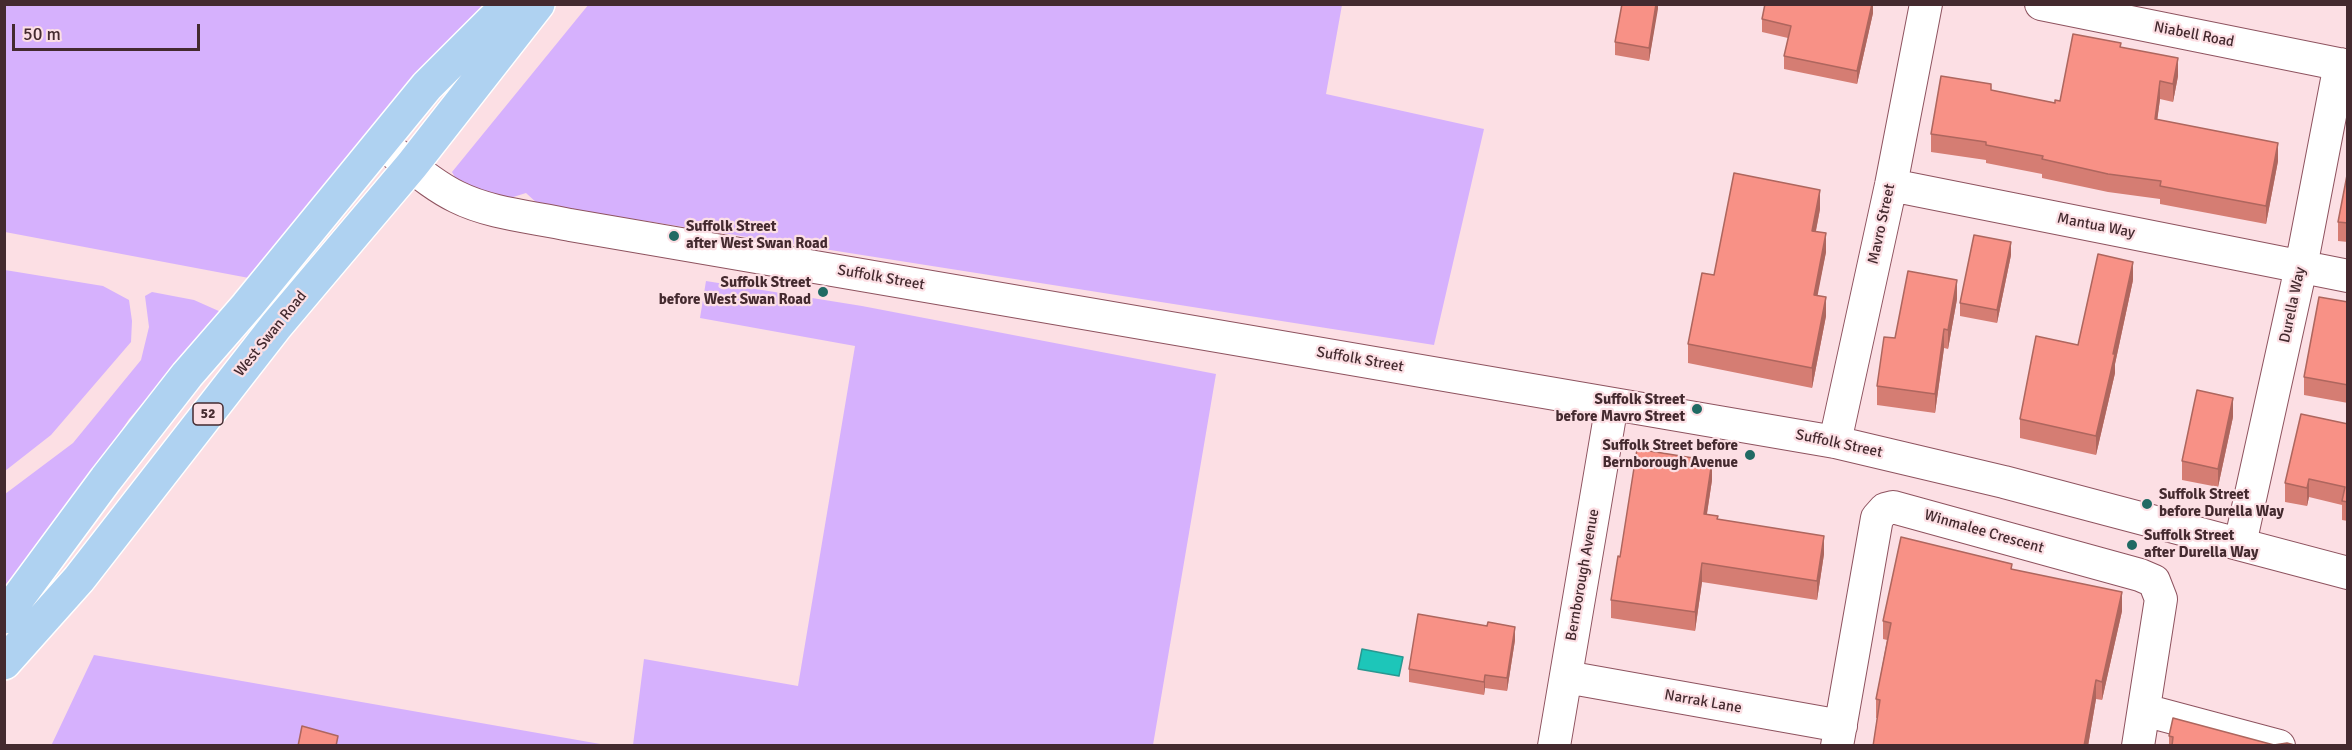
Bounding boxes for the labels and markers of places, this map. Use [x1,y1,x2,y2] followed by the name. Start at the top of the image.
[686,218,828,253] place label: Suffolk Street after West Swan Road
[667,229,681,243] marker: Suffolk Street after West Swan Road
[659,274,811,309] place label: Suffolk Street before West Swan Road
[816,285,830,299] marker: Suffolk Street before West Swan Road
[1556,391,1685,426] place label: Suffolk Street before Mavro Street
[1690,402,1704,416] marker: Suffolk Street before Mavro Street
[1602,437,1738,472] place label: Suffolk Street before Bernborough Avenue
[1743,448,1757,462] marker: Suffolk Street before Bernborough Avenue
[2159,486,2284,521] place label: Suffolk Street before Durella Way
[2140,497,2154,511] marker: Suffolk Street before Durella Way
[2144,527,2258,562] place label: Suffolk Street after Durella Way
[2125,538,2139,552] marker: Suffolk Street after Durella Way

